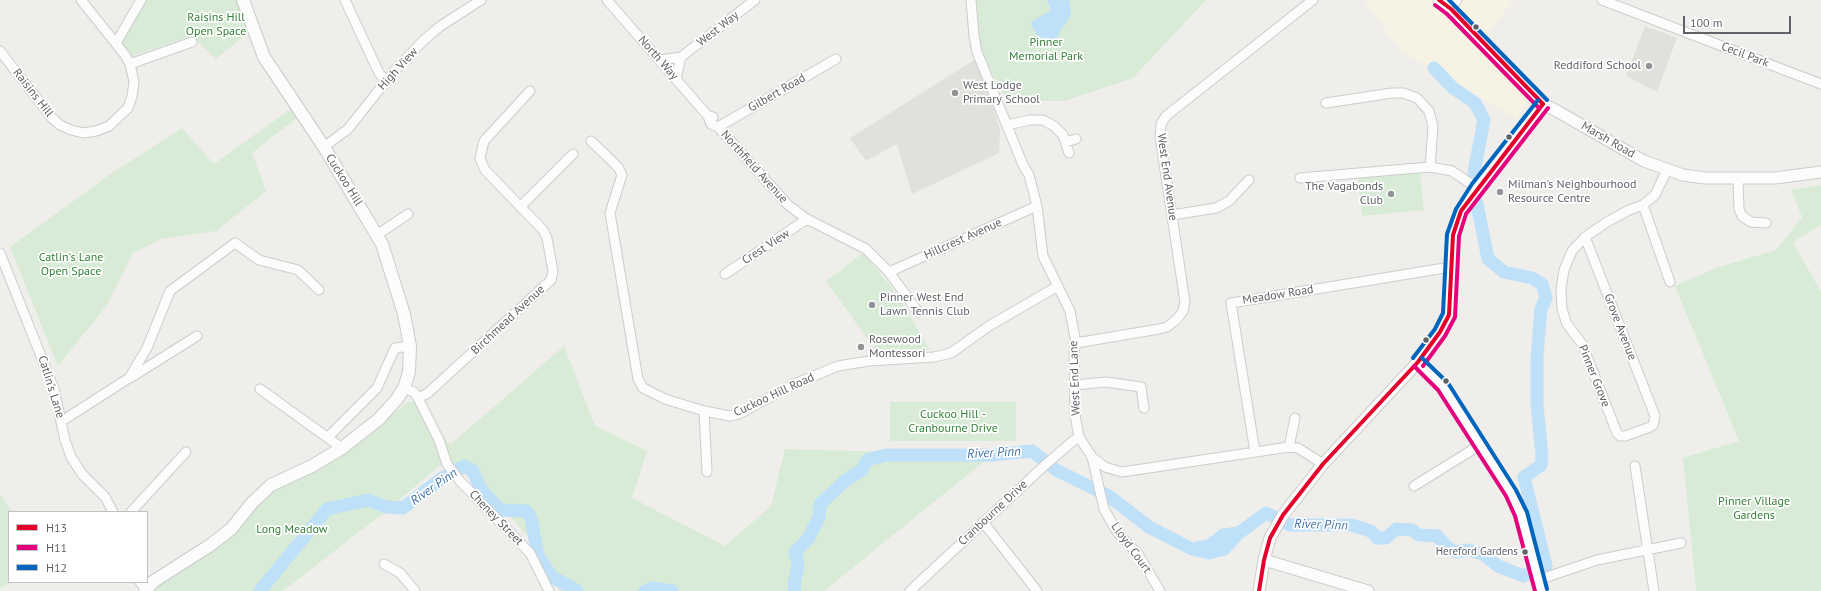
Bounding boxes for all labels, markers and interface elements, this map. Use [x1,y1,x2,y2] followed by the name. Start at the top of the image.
[694,8,742,50] street label: West Way
[1685,8,1793,34] scale bar
[186,11,246,39] park label: Raisins Hill Open Space
[1690,15,1723,30] text: 100 m
[1471,22,1481,32] unlabelled marker
[635,33,681,83] street label: North Way
[1009,36,1083,64] park label: Pinner Memorial Park
[1719,39,1771,71] street label: Cecil Park
[375,45,421,93] street label: High View
[1554,59,1641,73] place label: Reddiford School
[1644,61,1654,71] marker: Reddiford School
[10,66,56,120] street label: Raisins Hill
[746,71,808,115] street label: Gilbert Road
[963,79,1040,107] place label: West Lodge Primary School
[950,88,960,98] marker: West Lodge Primary School
[1579,119,1637,161] street label: Marsh Road
[718,128,790,206] street label: Northfield Avenue
[1154,132,1180,222] street label: West End Avenue
[1504,132,1514,142] unlabelled marker
[322,151,366,209] street label: Cuckoo Hill
[1508,178,1636,206] place label: Milman's Neighbourhood Resource Centre
[1305,180,1383,208] place label: The Vagabonds Club
[1495,187,1505,197] marker: Milman's Neighbourhood Resource Centre
[1386,189,1396,199] marker: The Vagabonds Club
[922,215,1004,263] street label: Hillcrest Avenue
[739,226,793,268] street label: Crest View
[39,251,103,279] park label: Catlin's Lane Open Space
[468,282,548,358] street label: Birchmead Avenue
[1241,282,1315,308] street label: Meadow Road
[880,291,970,319] place label: Pinner West End Lawn Tennis Club
[1601,292,1639,362] street label: Grove Avenue
[867,300,877,310] marker: Pinner West End Lawn Tennis Club
[869,333,925,361] place label: Rosewood Montessori
[1421,335,1431,345] unlabelled marker
[1066,340,1084,416] street label: West End Lane
[856,342,866,352] marker: Rosewood Montessori
[1575,343,1613,409] street label: Pinner Grove
[35,354,67,420] street label: Catlin's Lane
[731,370,817,420] street label: Cuckoo Hill Road
[1441,376,1451,386] unlabelled marker
[908,408,998,436] park label: Cuckoo Hill - Cranbourne Drive
[967,444,1021,462] water label: River Pinn
[408,465,460,509] water label: River Pinn
[955,477,1031,549] street label: Cranbourne Drive
[466,487,526,549] street label: Cheney Street
[1718,495,1790,523] park label: Pinner Village Gardens
[8,511,148,583] legend
[1294,516,1348,534] water label: River Pinn
[46,520,67,535] text: H13
[1108,520,1154,576] street label: Lloyd Court
[256,523,328,537] park label: Long Meadow
[46,540,67,555] text: H11
[1436,545,1518,559] place label: Hereford Gardens
[1520,547,1530,557] marker: Hereford Gardens
[46,560,67,575] text: H12

